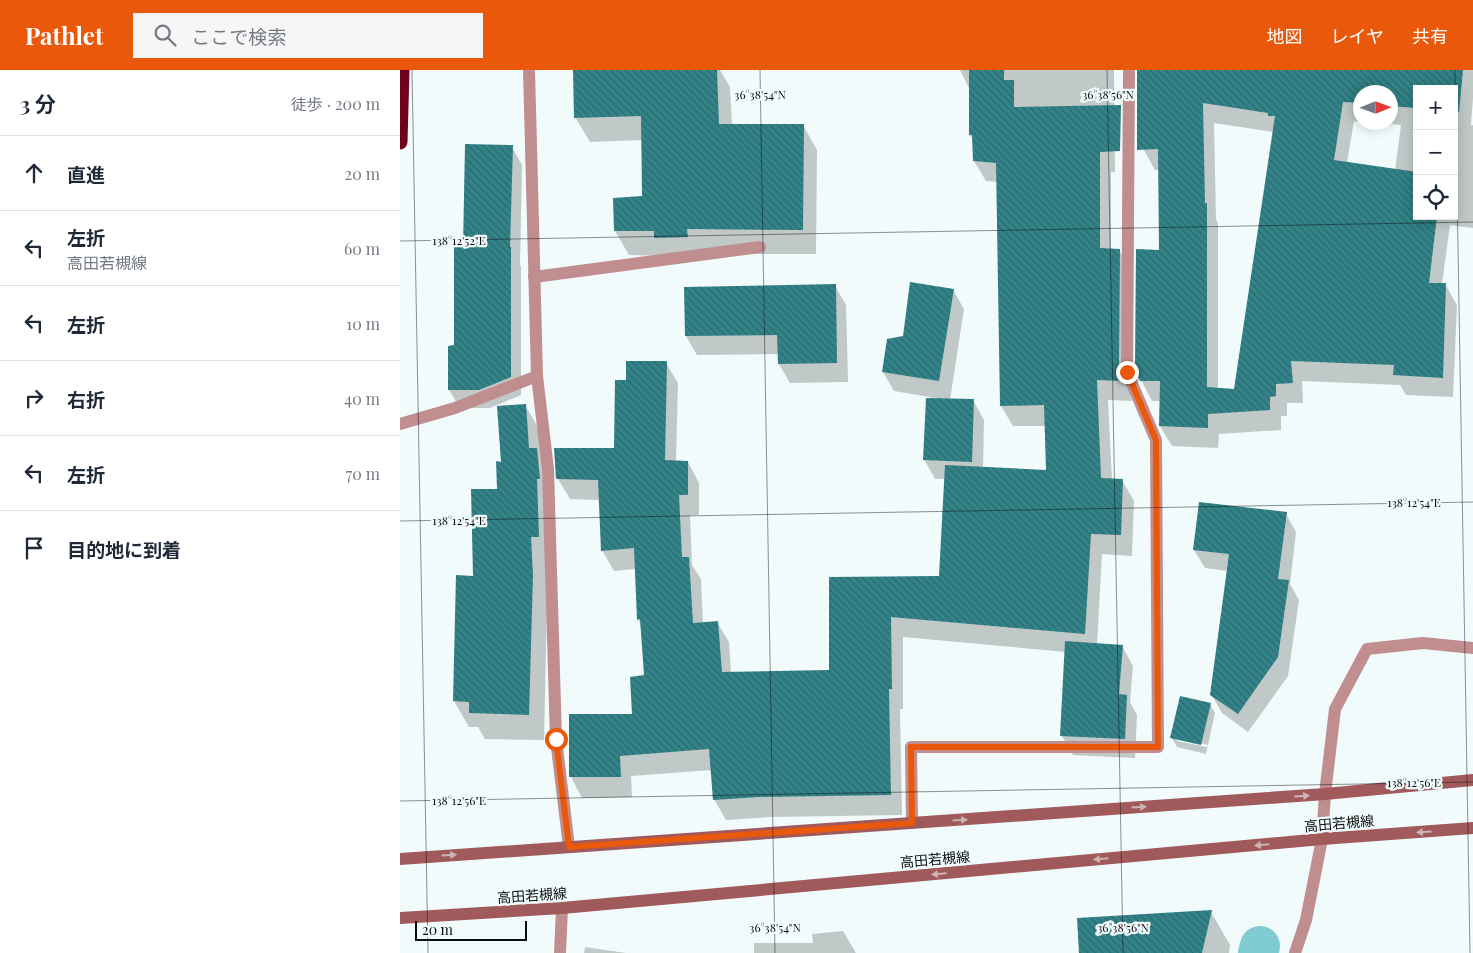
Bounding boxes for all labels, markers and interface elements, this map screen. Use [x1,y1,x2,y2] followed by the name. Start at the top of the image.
[133,13,483,58] search box
[25,19,103,51] text: Pathlet
[151,21,179,49] icon: search
[191,23,286,49] text: ここで検索
[1267,24,1303,48] text: 地図
[1331,24,1384,48] text: レイヤ
[1412,24,1448,48] text: 共有
[1353,85,1398,130] north arrow
[1413,85,1458,220] map controls
[1413,85,1458,130] button: +
[734,86,786,102] text: 36°38'54"N
[1082,86,1135,102] text: 36°38'56"N
[20,89,56,117] text: 3 分
[291,93,380,114] text: 徒歩 · 200 m
[1413,130,1458,175] button: −
[20,159,48,187] icon: ahead
[67,161,105,187] text: 直進
[345,163,380,184] text: 20 m
[1413,175,1458,220] button: locate
[67,224,105,250] text: 左折
[432,232,486,248] text: 138°12'52"E
[20,234,48,262] icon: left
[344,238,380,259] text: 60 m
[67,252,147,273] text: 高田若槻線
[20,309,48,337] icon: left
[67,311,105,337] text: 左折
[346,313,380,334] text: 10 m
[1116,361,1139,384] route end
[20,384,48,412] icon: right
[67,386,105,412] text: 右折
[344,388,380,409] text: 40 m
[20,459,48,487] icon: left
[67,461,105,487] text: 左折
[346,463,380,484] text: 70 m
[1387,494,1441,510] text: 138°12'54"E
[432,512,486,528] text: 138°12'54"E
[20,534,48,562] icon: arrive
[67,536,181,562] text: 目的地に到着
[545,728,568,751] route start
[1387,774,1441,790] text: 138°12'56"E
[1294,791,1310,799] one-way arrow
[432,792,486,808] text: 138°12'56"E
[1132,803,1148,811] one-way arrow
[1303,810,1375,836] street label: 高田若槻線
[952,816,968,824] one-way arrow
[1416,828,1432,836] one-way arrow
[1254,841,1270,849] one-way arrow
[899,846,971,872] street label: 高田若槻線
[441,851,457,859] one-way arrow
[1092,856,1108,864] one-way arrow
[930,870,946,878] one-way arrow
[496,883,568,907] street label: 高田若槻線
[415,918,528,941] scale bar
[749,919,801,935] text: 36°38'54"N
[1097,919,1150,935] text: 36°38'56"N
[422,920,453,939] text: 20 m

